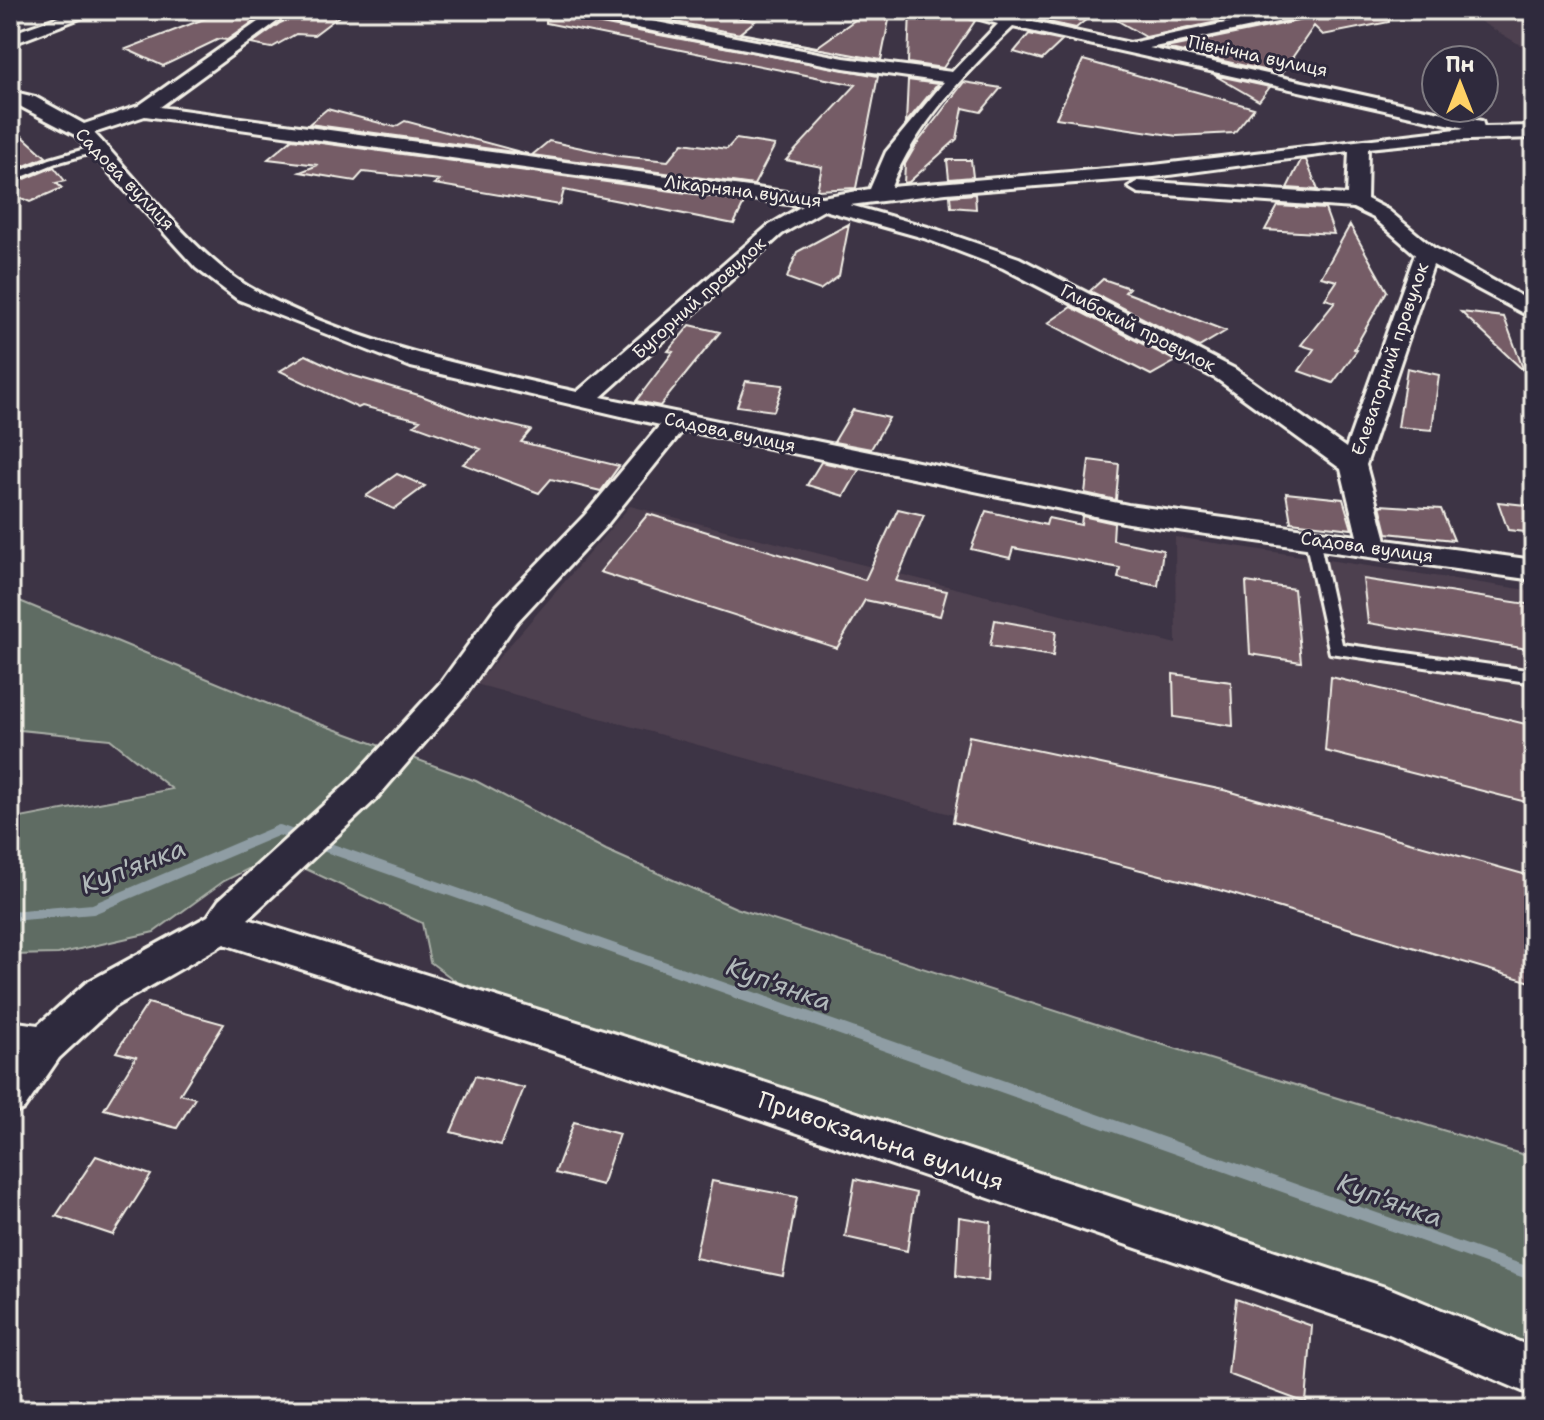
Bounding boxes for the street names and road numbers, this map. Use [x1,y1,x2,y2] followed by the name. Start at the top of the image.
[1186,29,1330,83] street label: Північна вулиця
[70,123,180,235] street label: Садова вулиця
[663,169,823,213] street label: Лікарняна вулиця
[627,231,771,364] street label: Бугорний провулок
[1346,259,1434,459] street label: Елеваторний провулок
[1056,278,1220,378] street label: Глибокий провулок
[662,406,798,458] street label: Садова вулиця
[1299,526,1435,568] street label: Садова вулиця
[754,1084,1008,1198] street label: Привокзальна вулиця

